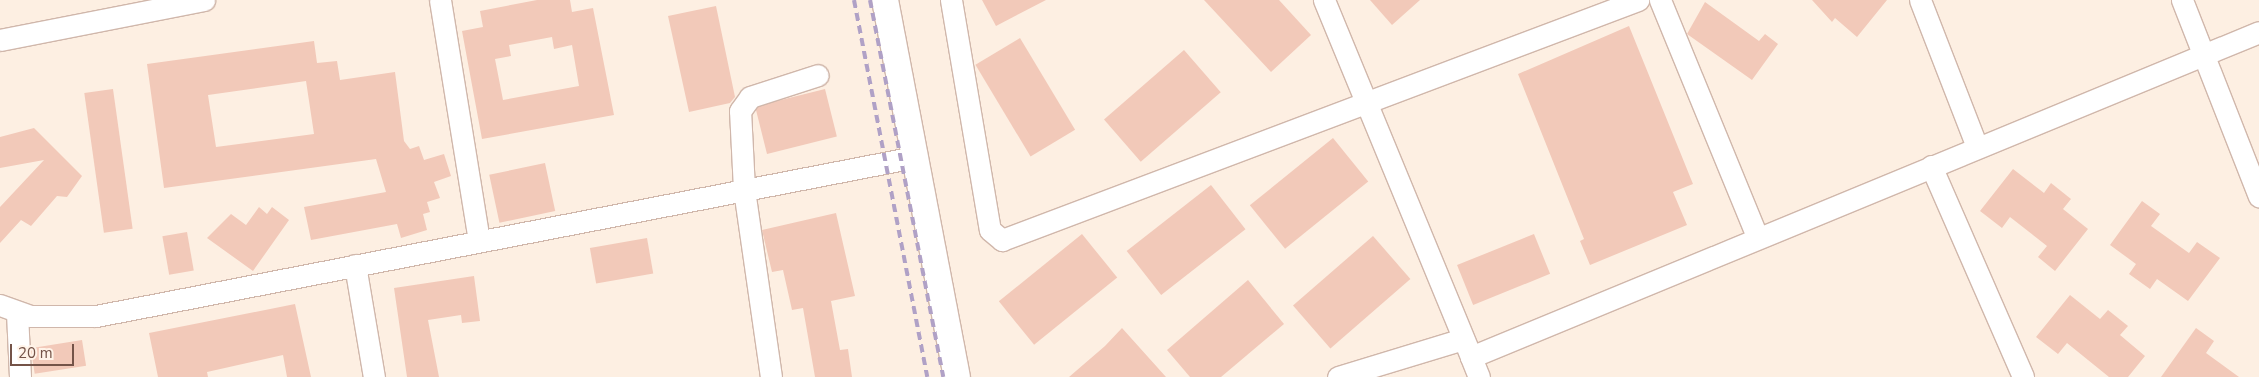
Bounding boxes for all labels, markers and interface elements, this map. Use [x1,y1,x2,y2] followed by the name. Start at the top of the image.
[12,334,76,366] scale bar
[18,343,53,363] text: 20 m

